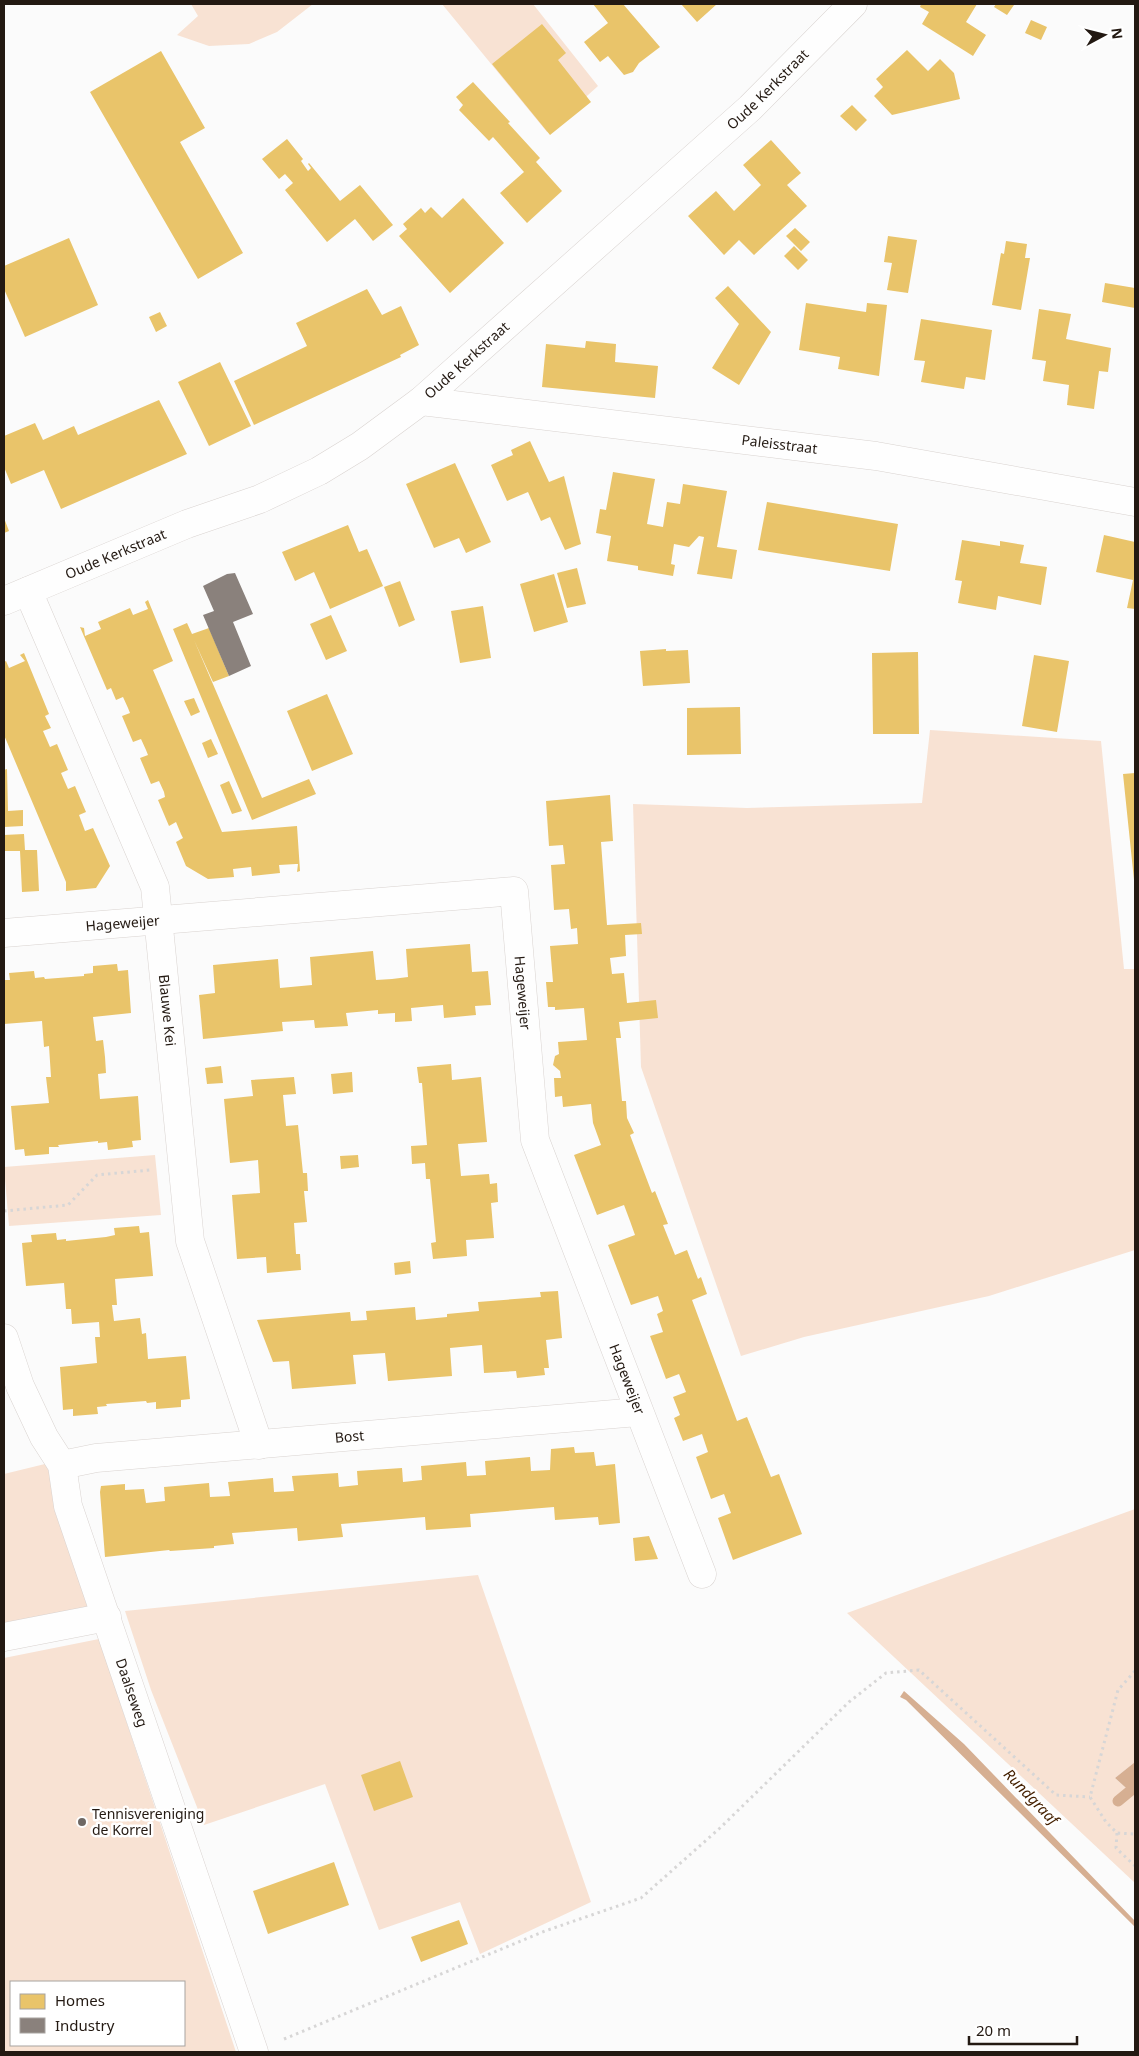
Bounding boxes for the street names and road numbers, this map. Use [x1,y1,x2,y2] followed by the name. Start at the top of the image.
[722,45,812,134] street label: Oude Kerkstraat
[420,317,513,403] street label: Oude Kerkstraat
[740,430,818,458] street label: Paleisstraat
[62,524,169,583] street label: Oude Kerkstraat
[85,910,161,935] street label: Hageweijer
[511,955,536,1031] street label: Hageweijer
[155,973,181,1047] street label: Blauwe Kei
[605,1341,650,1417] street label: Hageweijer
[334,1425,365,1447] street label: Bost
[112,1656,153,1730] street label: Daalseweg

